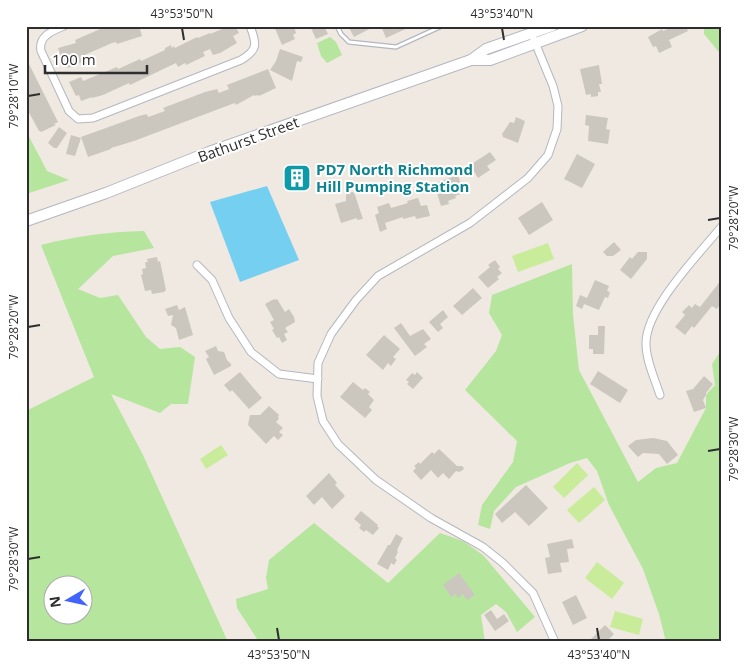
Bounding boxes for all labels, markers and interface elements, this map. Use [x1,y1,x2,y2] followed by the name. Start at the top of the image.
[151,5,213,22] text: 43°53'50"N
[471,5,533,22] text: 43°53'40"N
[45,42,148,74] scale bar
[52,49,96,69] text: 100 m
[5,64,22,128] text: 79°28'10"W
[195,111,301,167] street label: Bathurst Street
[316,159,473,196] place label: PD7 North Richmond Hill Pumping Station
[282,163,312,193] building icon: PD7 North Richmond Hill Pumping Station
[725,186,742,250] text: 79°28'20"W
[5,295,22,359] text: 79°28'20"W
[725,417,742,481] text: 79°28'30"W
[5,527,22,591] text: 79°28'30"W
[42,576,92,626] north arrow
[44,595,65,609] text: N
[248,646,310,663] text: 43°53'50"N
[568,646,630,663] text: 43°53'40"N

